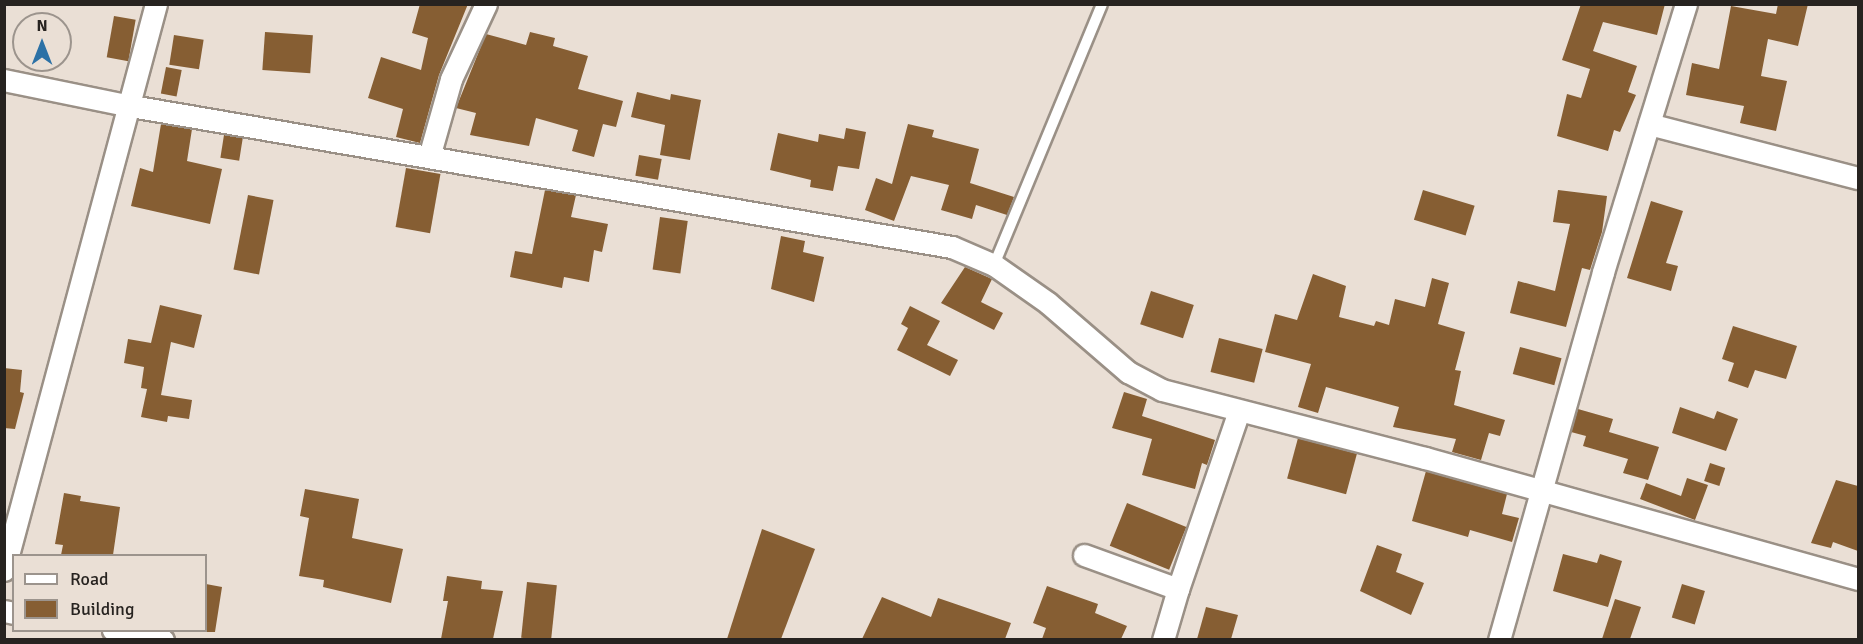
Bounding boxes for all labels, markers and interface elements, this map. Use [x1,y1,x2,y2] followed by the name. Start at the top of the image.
[12,12,72,72] north arrow
[36,16,48,36] text: N
[12,554,207,632] legend
[70,568,109,590] text: Road
[70,598,134,620] text: Building

